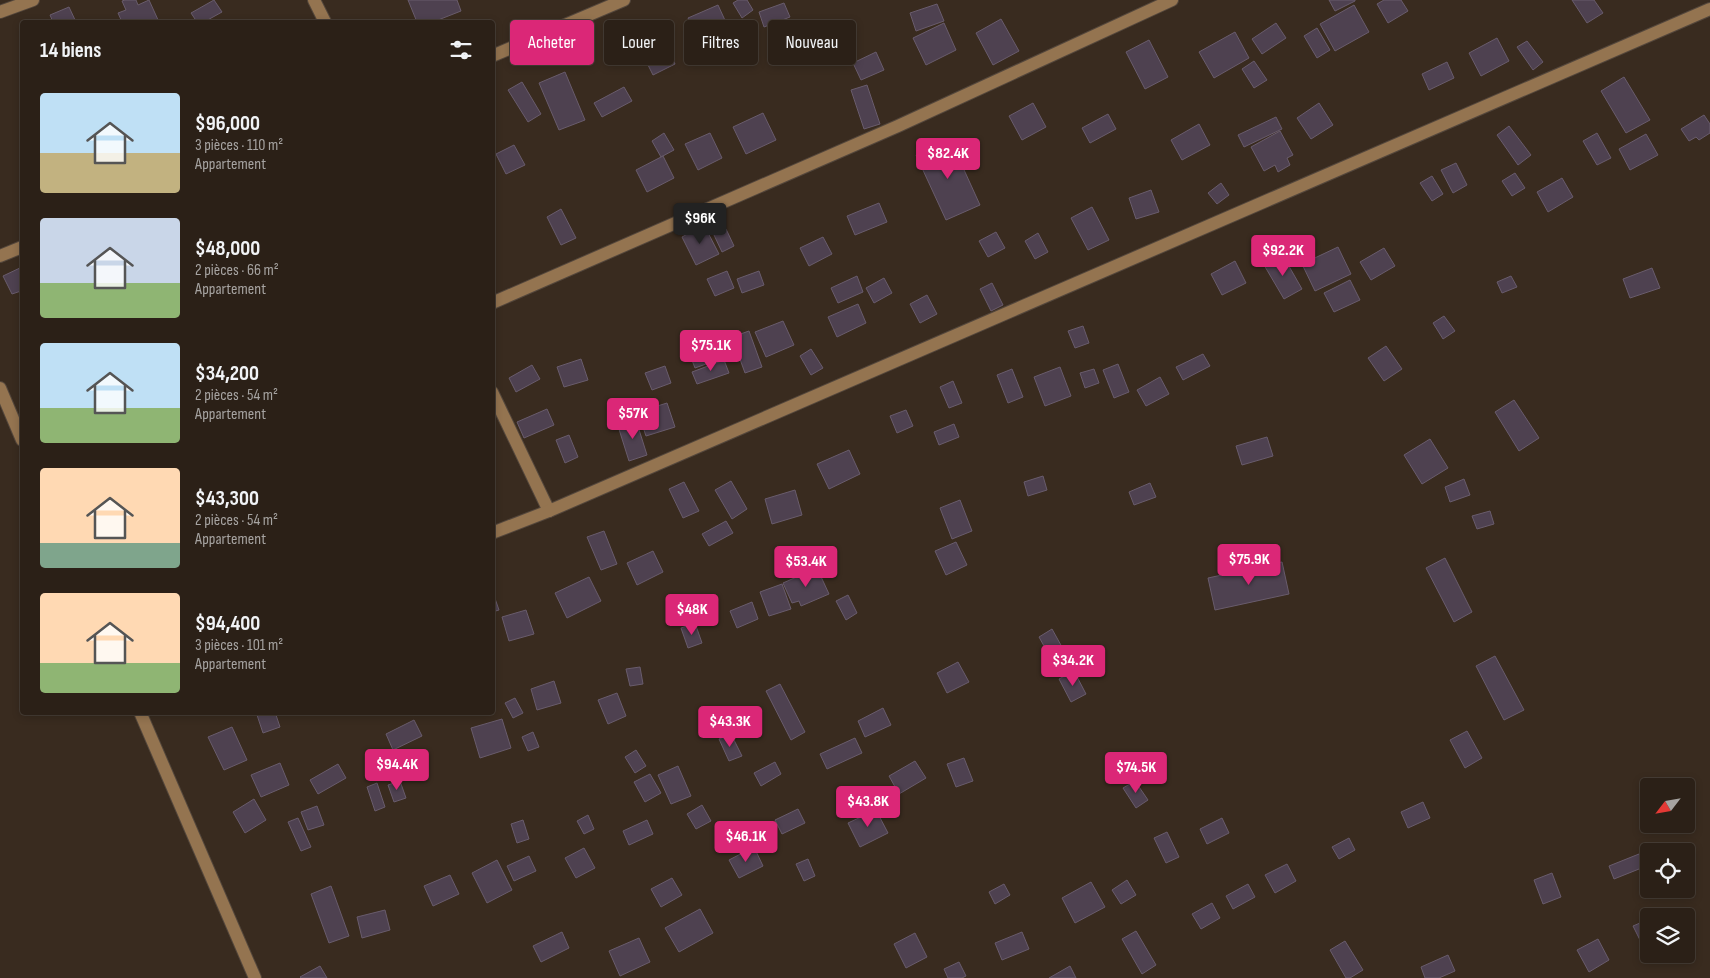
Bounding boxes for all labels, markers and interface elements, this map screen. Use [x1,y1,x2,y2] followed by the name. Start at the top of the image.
[510,20,594,65] chip: Acheter
[604,20,674,65] chip: Louer
[684,20,758,65] chip: Filtres
[768,20,856,65] chip: Nouveau
[447,36,475,64] icon: filters
[40,38,101,63] text: 14 biens
[195,111,260,136] text: $96,000
[80,113,140,173] icon: home
[195,136,283,155] text: 3 pièces · 110 m²
[907,138,989,180] pin: $82.4K
[927,144,969,163] text: $82.4K
[195,155,266,174] text: Appartement
[670,202,730,245] pin: $96K
[684,209,716,228] text: $96K
[1242,234,1324,277] pin: $92.2K
[195,236,260,261] text: $48,000
[80,238,140,298] icon: home
[1262,241,1304,260] text: $92.2K
[195,261,279,280] text: 2 pièces · 66 m²
[195,280,266,299] text: Appartement
[670,330,752,372] pin: $75.1K
[691,336,731,355] text: $75.1K
[195,361,259,386] text: $34,200
[80,363,140,423] icon: home
[195,386,278,405] text: 2 pièces · 54 m²
[603,398,663,440] pin: $57K
[618,404,648,423] text: $57K
[195,405,266,424] text: Appartement
[195,486,259,511] text: $43,300
[80,488,140,548] icon: home
[195,511,278,530] text: 2 pièces · 54 m²
[195,530,266,549] text: Appartement
[1208,544,1290,586] pin: $75.9K
[765,546,847,588] pin: $53.4K
[1228,550,1270,569] text: $75.9K
[785,552,827,571] text: $53.4K
[662,594,722,636] pin: $48K
[676,600,708,619] text: $48K
[195,611,260,636] text: $94,400
[80,613,140,673] icon: home
[195,636,283,655] text: 3 pièces · 101 m²
[1032,644,1114,687] pin: $34.2K
[1052,651,1094,670] text: $34.2K
[195,655,266,674] text: Appartement
[689,706,771,748] pin: $43.3K
[709,712,751,731] text: $43.3K
[356,748,438,791] pin: $94.4K
[1095,752,1177,794] pin: $74.5K
[376,755,418,774] text: $94.4K
[1116,758,1156,777] text: $74.5K
[1640,778,1695,832] north arrow
[1640,778,1695,963] map controls
[827,786,909,828] pin: $43.8K
[847,792,889,811] text: $43.8K
[705,820,787,863] pin: $46.1K
[725,827,767,846] text: $46.1K
[1640,843,1695,898] button: locate
[1640,908,1695,963] button: layers

